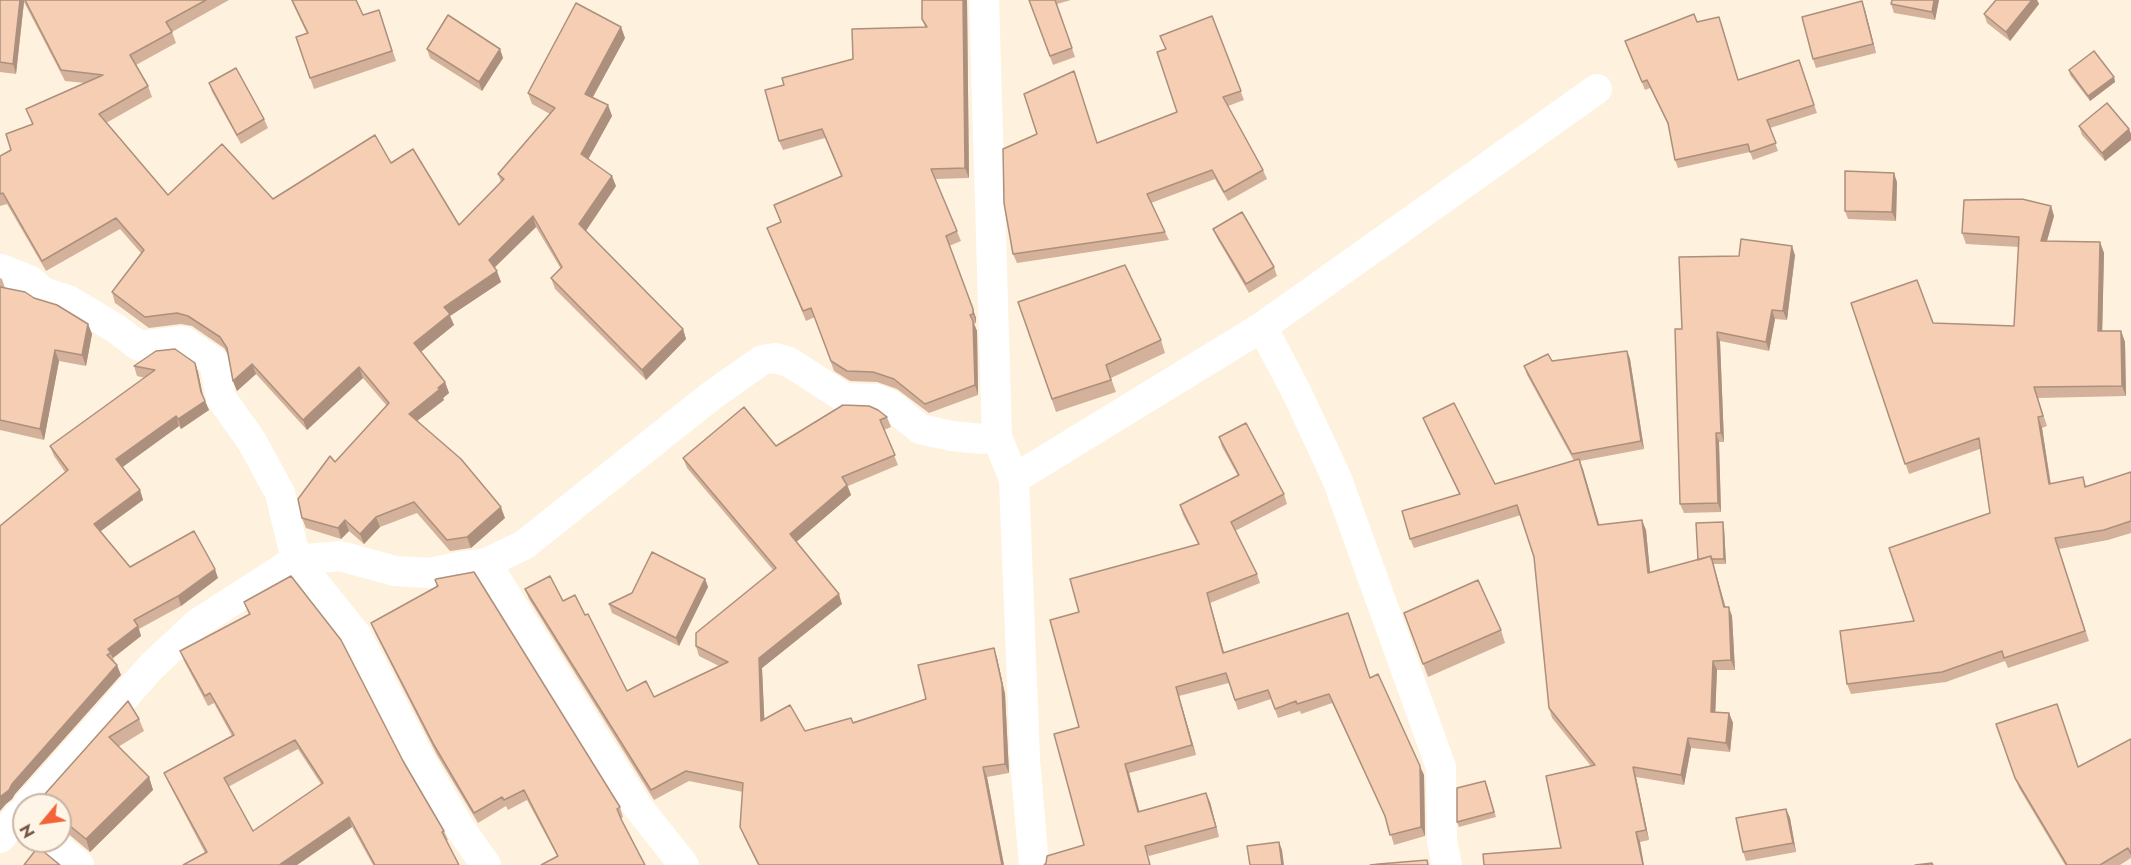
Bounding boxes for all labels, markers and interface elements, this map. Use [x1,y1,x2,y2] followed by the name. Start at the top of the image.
[12,793,72,853] north arrow
[14,820,41,842] text: N

